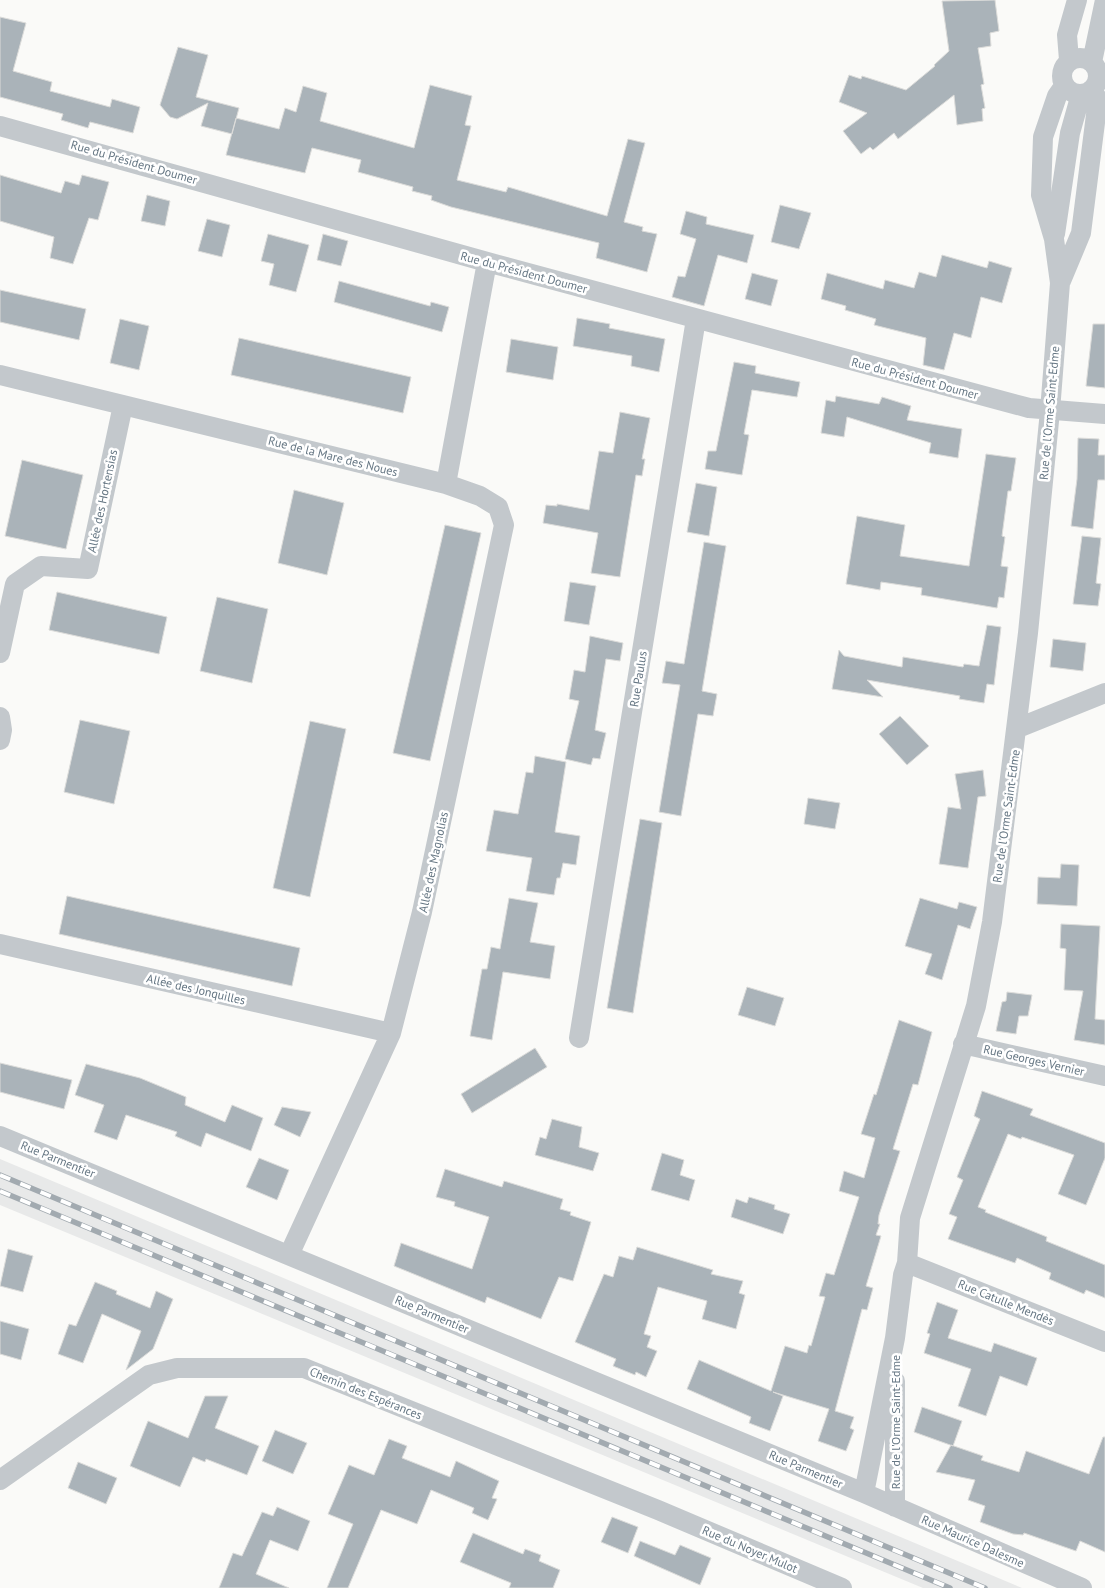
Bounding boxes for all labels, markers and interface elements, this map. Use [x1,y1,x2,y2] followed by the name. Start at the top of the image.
[69,137,199,187] street label: Rue du Président Doumer
[459,248,589,296] street label: Rue du Président Doumer
[1036,345,1062,481] street label: Rue de l'Orme Saint-Edme
[850,354,980,402] street label: Rue du Président Doumer
[267,433,399,479] street label: Rue de la Mare des Noues
[84,448,120,554] street label: Allée des Hortensias
[626,650,650,708] street label: Rue Paulus
[989,748,1023,884] street label: Rue de l'Orme Saint-Edme
[415,810,451,914] street label: Allée des Magnolias
[145,970,247,1008] street label: Allée des Jonquilles
[982,1041,1086,1079] street label: Rue Georges Vernier
[19,1137,97,1181] street label: Rue Parmentier
[956,1276,1056,1328] street label: Rue Catulle Mendès
[393,1292,471,1336] street label: Rue Parmentier
[888,1355,903,1489] street label: Rue de l'Orme Saint-Edme
[308,1364,424,1422] street label: Chemin des Espérances
[767,1447,845,1491] street label: Rue Parmentier
[919,1512,1027,1570] street label: Rue Maurice Dalesme
[700,1522,800,1576] street label: Rue du Noyer Mulot

